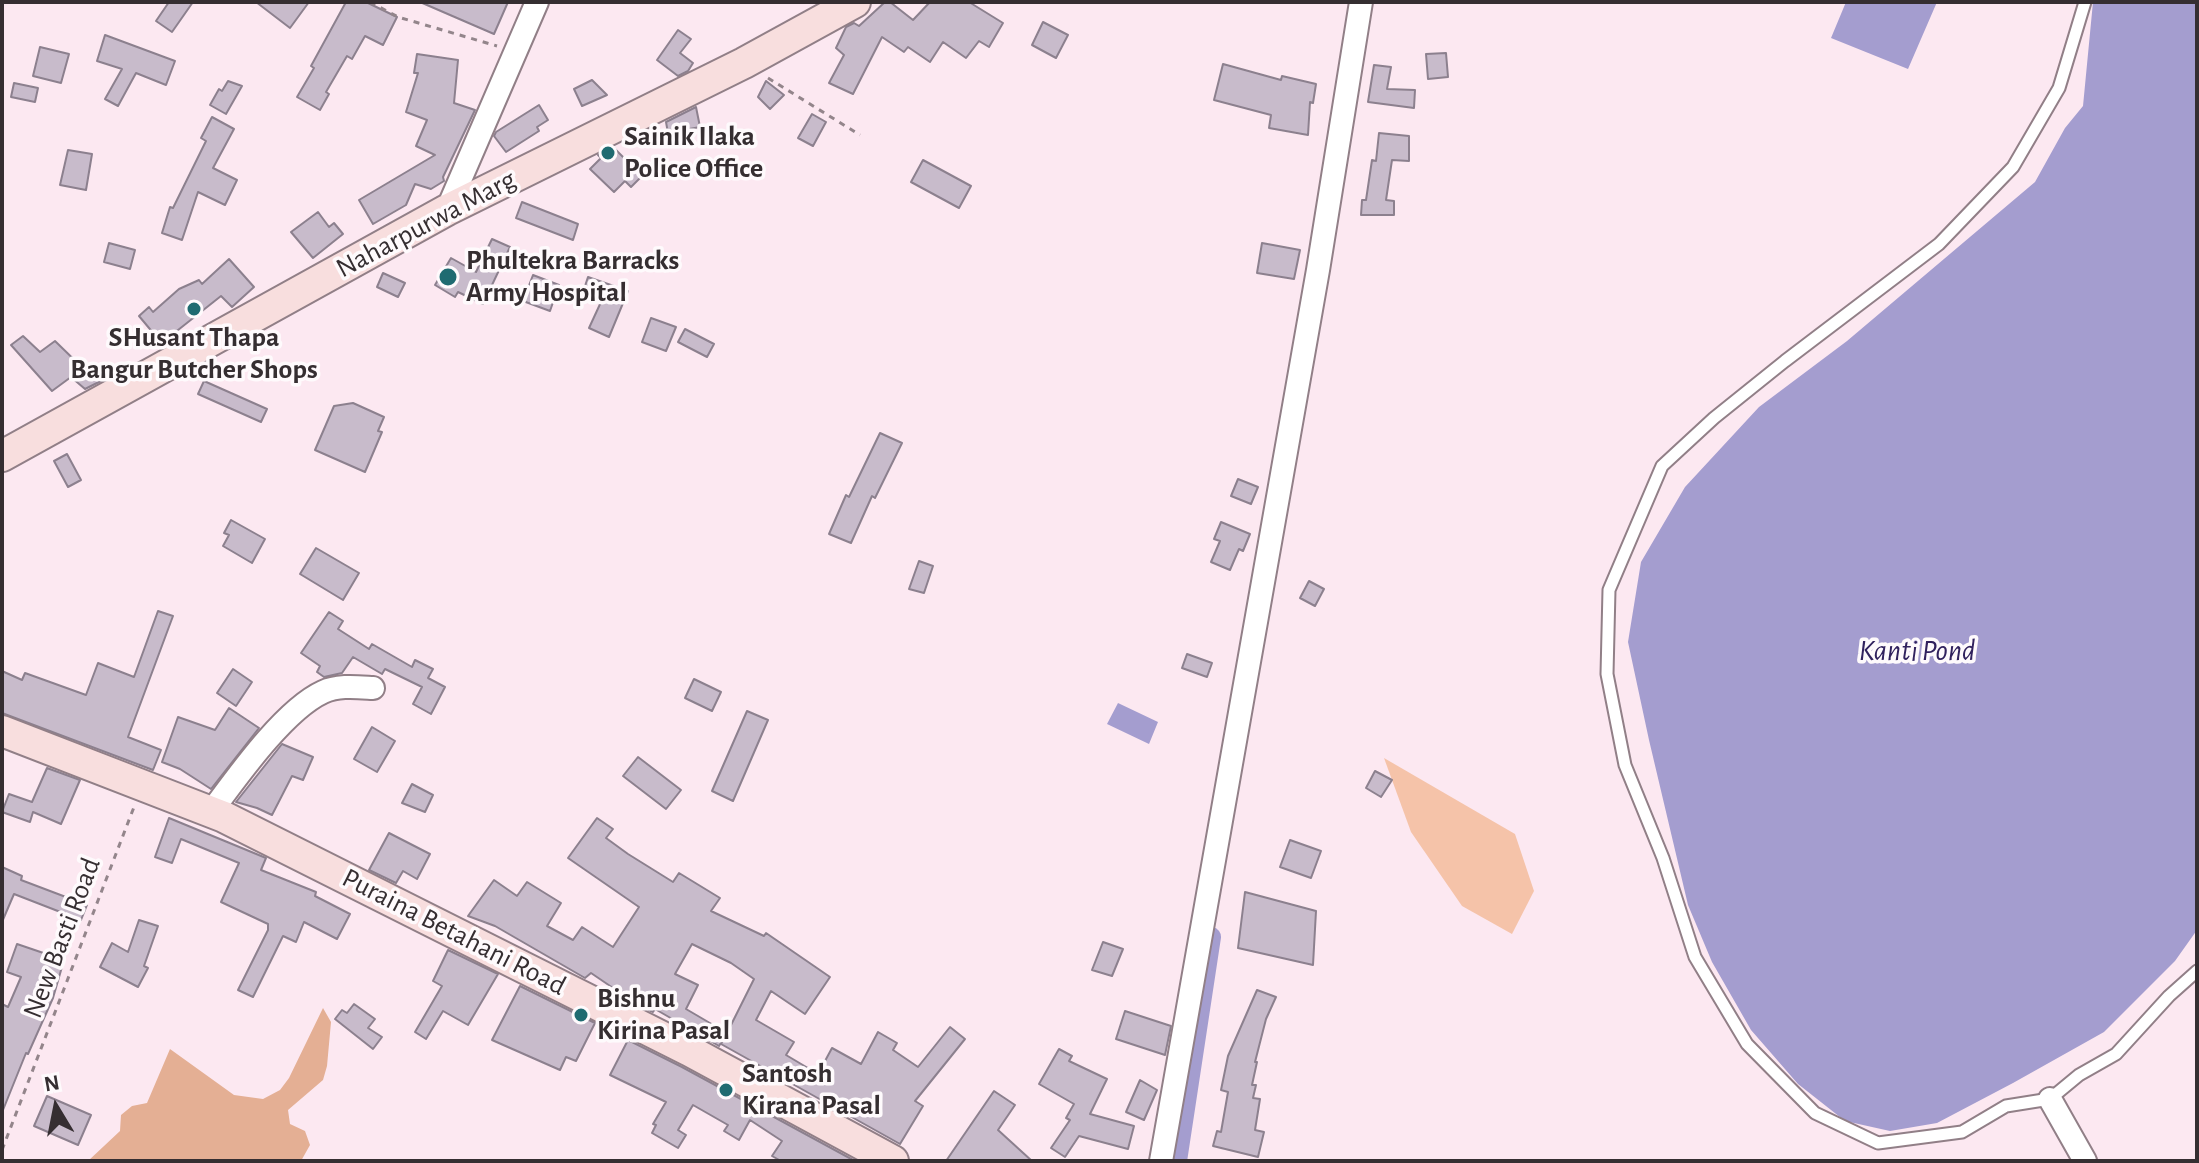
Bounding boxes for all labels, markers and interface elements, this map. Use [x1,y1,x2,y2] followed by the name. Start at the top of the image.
[624,120,763,186] place label: Sainik Ilaka Police Office
[599,144,617,162] marker: Sainik Ilaka Police Office
[330,163,522,285] street label: Naharpurwa Marg
[466,244,679,310] place label: Phultekra Barracks Army Hospital
[437,266,459,288] marker: Phultekra Barracks Army Hospital
[185,300,203,318] marker: SHusant Thapa Bangur Butcher Shops
[70,321,318,387] place label: SHusant Thapa Bangur Butcher Shops
[1859,633,1975,669] water label: Kanti Pond
[16,853,108,1023] street label: New Basti Road
[336,861,572,1003] street label: Puraina Betahani Road
[597,982,730,1048] place label: Bishnu Kirina Pasal
[572,1006,590,1024] marker: Bishnu Kirina Pasal
[742,1057,881,1123] place label: Santosh Kirana Pasal
[16,1067,96,1147] north arrow
[42,1071,61,1096] text: N
[717,1081,735,1099] marker: Santosh Kirana Pasal

